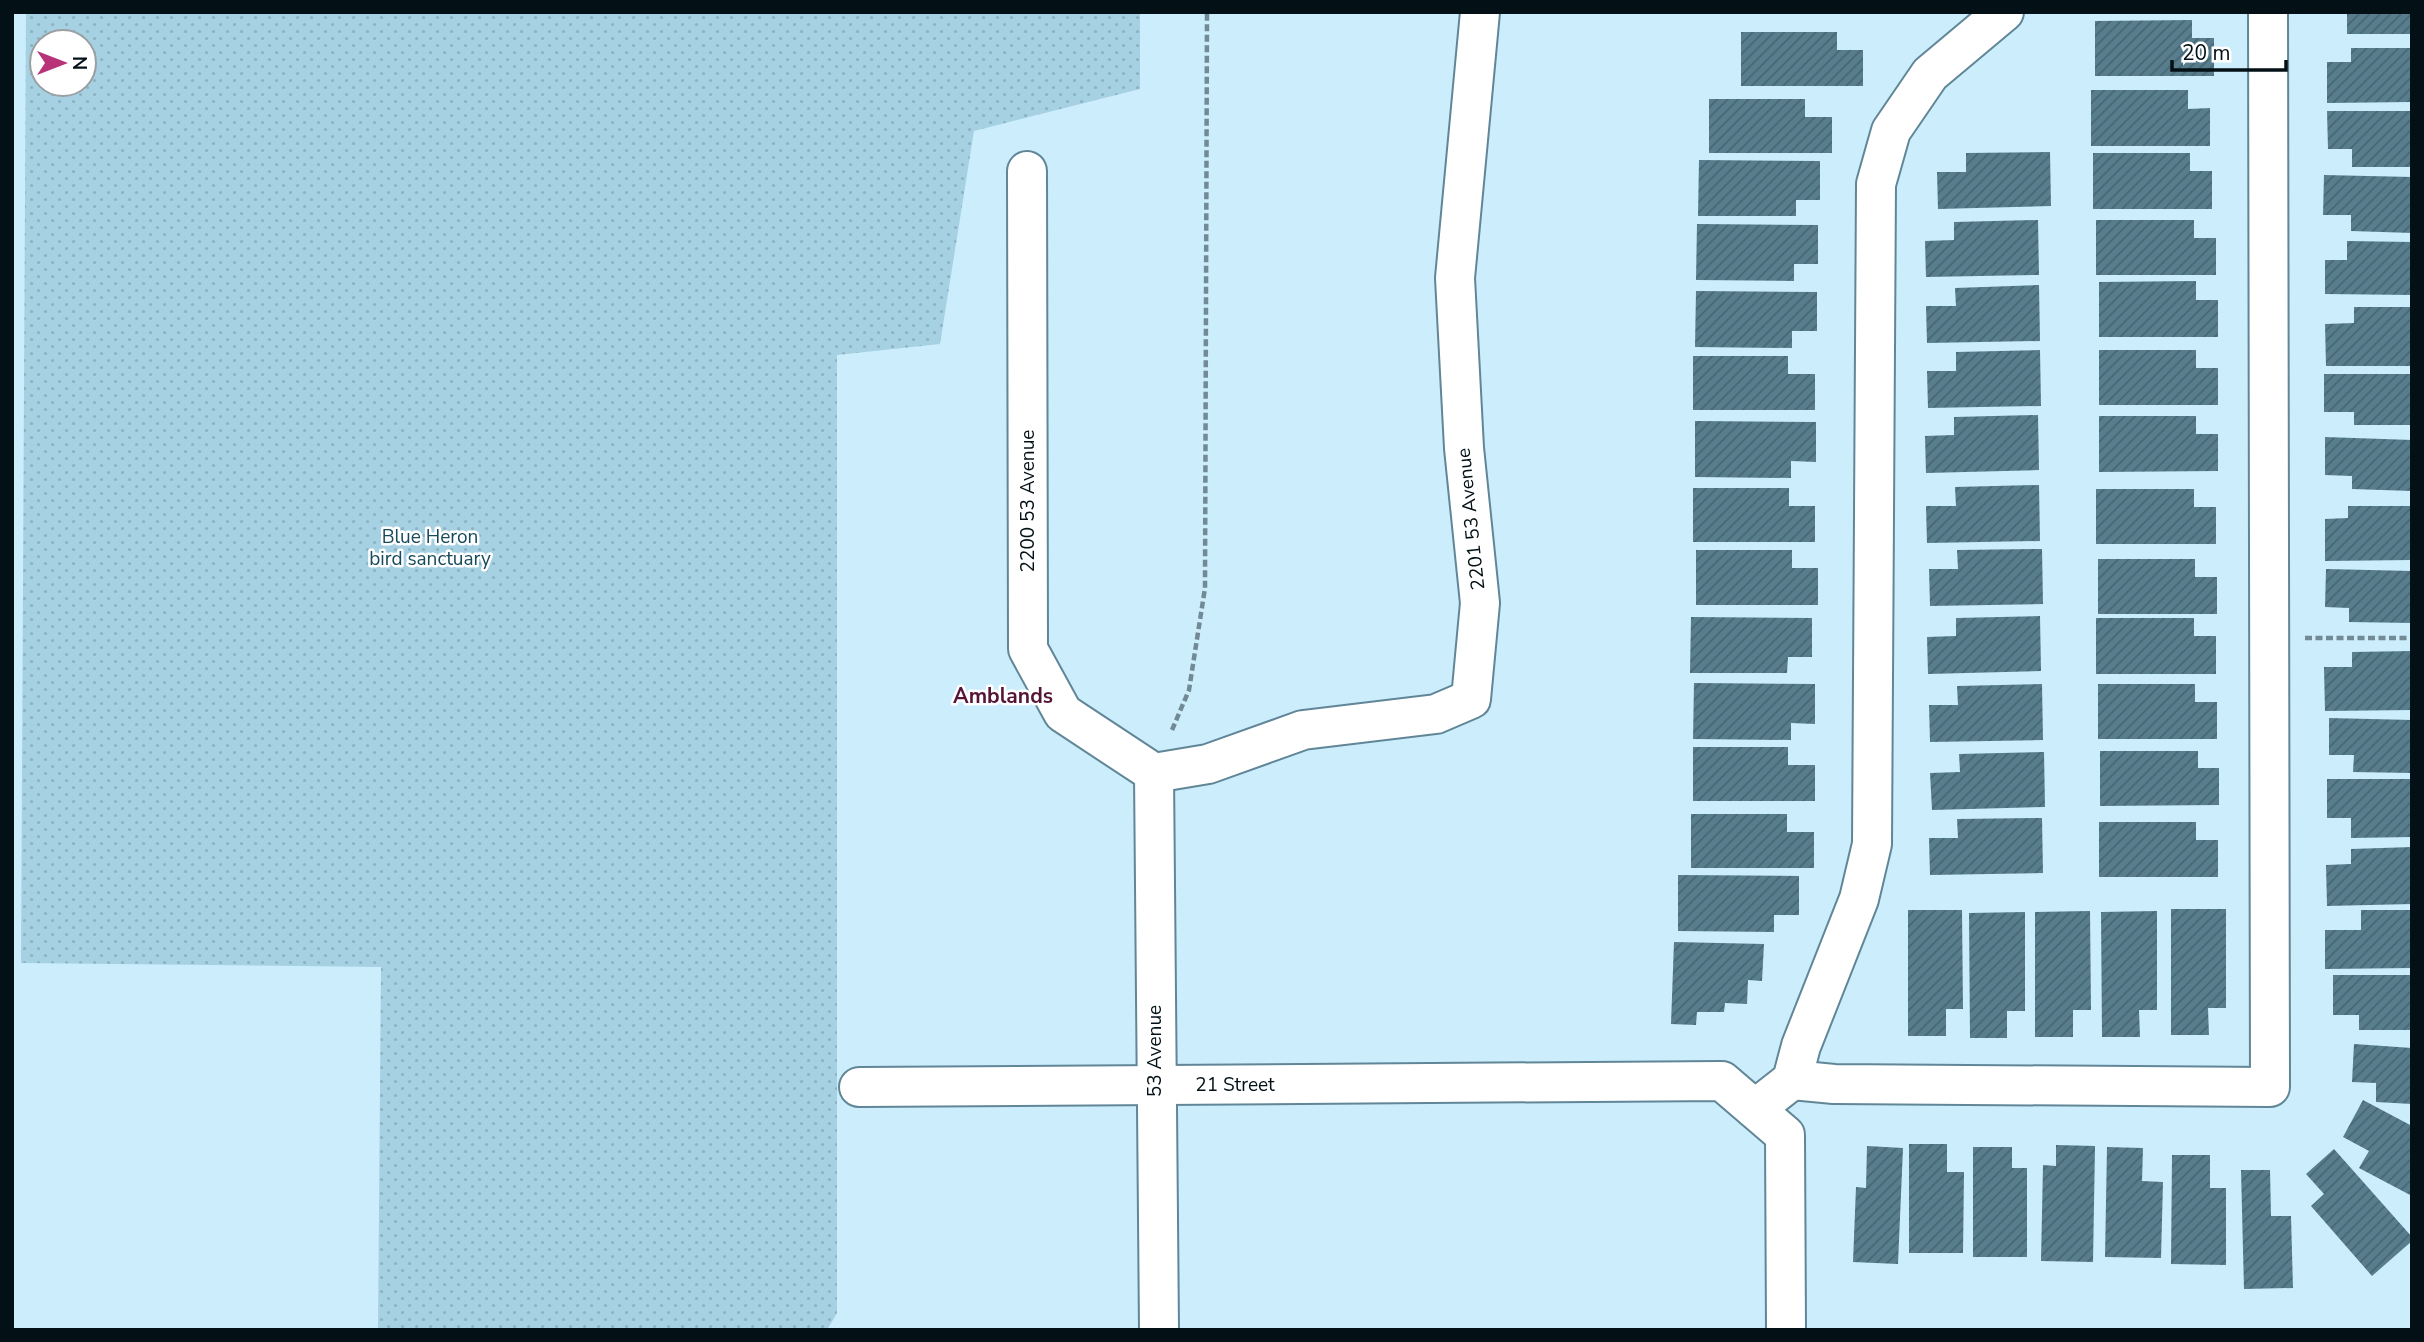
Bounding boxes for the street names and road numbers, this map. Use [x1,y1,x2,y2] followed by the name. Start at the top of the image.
[1015,430,1041,572] street label: 2200 53 Avenue
[1451,447,1491,591] street label: 2201 53 Avenue
[1142,1005,1168,1097] street label: 53 Avenue
[1195,1072,1275,1098] street label: 21 Street

